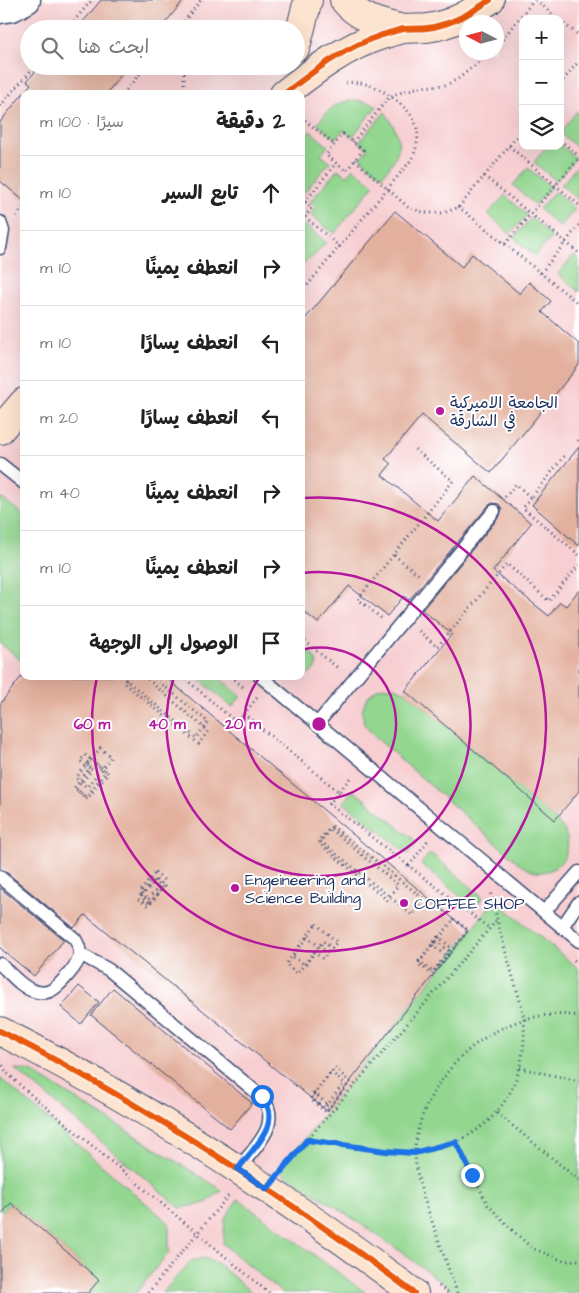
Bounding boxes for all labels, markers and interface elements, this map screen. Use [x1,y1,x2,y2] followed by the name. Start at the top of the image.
[459,15,504,60] north arrow
[519,15,564,150] map controls
[519,15,564,60] button: +
[20,20,305,75] search box
[38,34,66,62] icon: search
[78,34,149,61] text: ابحث هنا
[519,60,564,105] button: −
[519,105,564,150] button: layers
[216,107,285,136] text: 2 دقيقة
[40,111,124,133] text: سيرًا · 100 m
[257,179,285,207] icon: ahead
[163,180,238,207] text: تابع السير
[40,182,71,204] text: 10 m
[257,254,285,282] icon: right
[146,255,238,282] text: انعطف يمينًا
[40,257,71,279] text: 10 m
[257,329,285,357] icon: left
[141,330,238,357] text: انعطف يسارًا
[40,332,71,354] text: 10 m
[450,392,558,432] place label: الجامعة الاميركية في الشارقة
[257,404,285,432] icon: left
[141,405,238,432] text: انعطف يسارًا
[434,405,446,417] marker: الجامعة الاميركية في الشارقة
[40,407,78,429] text: 20 m
[257,479,285,507] icon: right
[146,480,238,507] text: انعطف يمينًا
[40,482,80,504] text: 40 m
[257,554,285,582] icon: right
[146,555,238,582] text: انعطف يمينًا
[40,557,71,579] text: 10 m
[257,629,285,657] icon: arrive
[89,630,238,657] text: الوصول إلى الوجهة
[74,714,111,735] text: 60 m
[148,714,186,735] text: 40 m
[224,714,261,735] text: 20 m
[310,715,328,733] centre of rings
[245,869,365,910] place label: Engeineering and Science Building
[229,882,241,894] marker: Engeineering and Science Building
[414,893,524,915] place label: COFFEE SHOP
[398,897,410,909] marker: COFFEE SHOP
[251,1085,274,1108] route start
[461,1164,484,1187] route end

